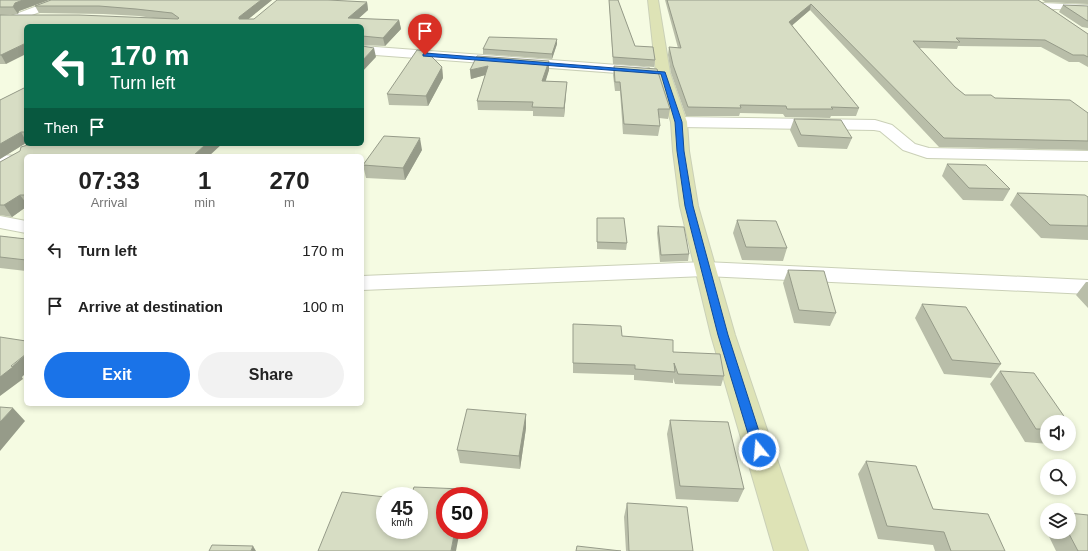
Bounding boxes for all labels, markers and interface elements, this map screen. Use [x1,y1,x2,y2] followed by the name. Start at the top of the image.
[408,14,442,55] pin
[414,20,436,42] icon: arrive
[44,40,96,92] icon: left
[110,40,189,71] text: 170 m
[110,73,175,93] text: Turn left
[86,116,108,138] icon: arrive
[44,119,78,136] text: Then
[78,167,140,194] text: 07:33
[198,167,211,194] text: 1
[270,167,310,194] text: 270
[91,195,128,210] text: Arrival
[194,195,215,210] text: min
[284,195,295,210] text: m
[44,239,66,261] icon: left
[78,242,137,259] text: Turn left
[302,242,344,259] text: 170 m
[44,295,66,317] icon: arrive
[78,298,223,315] text: Arrive at destination
[302,298,344,315] text: 100 m
[44,352,190,398] button: Exit
[198,352,344,398] button: Share
[1040,415,1076,539] map controls
[1040,415,1076,451] button: sound
[738,429,780,471] position arrow
[1040,459,1076,495] button: search
[436,487,488,539] speed limit sign: 50
[391,497,413,519] text: 45
[1040,503,1076,539] button: layers
[391,517,413,528] text: km/h

